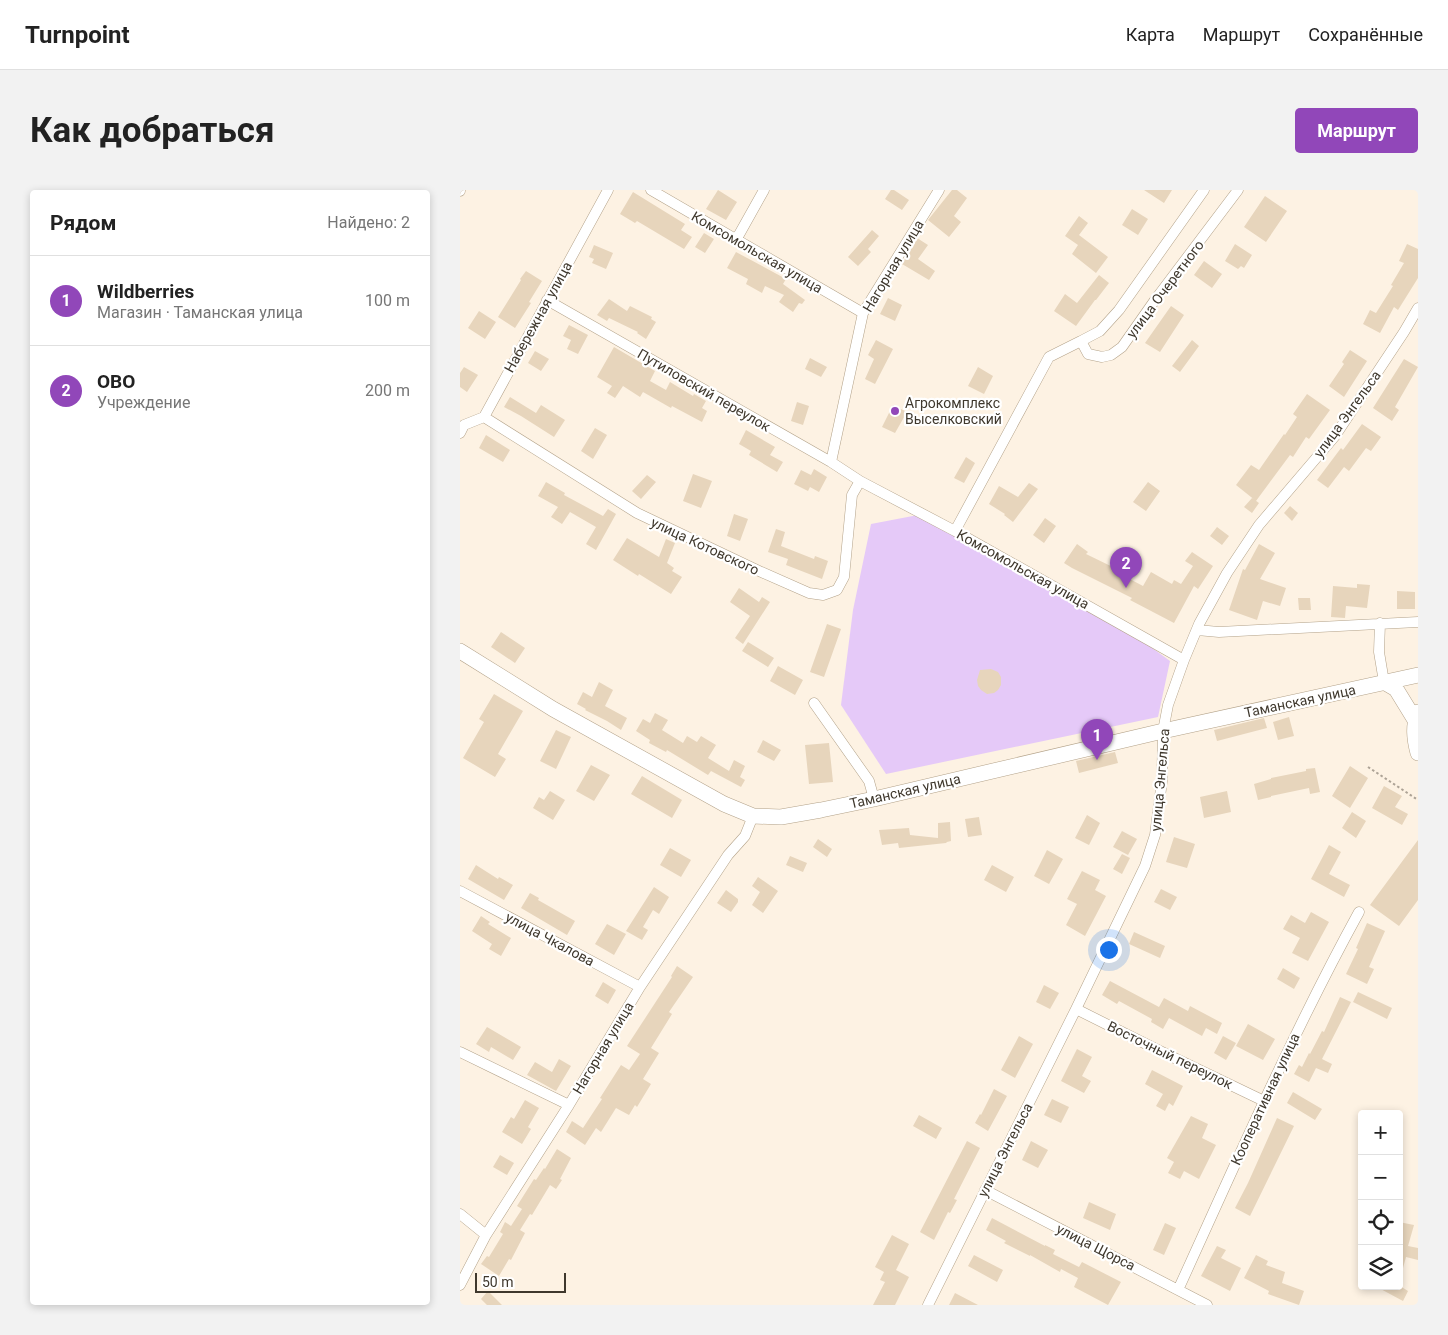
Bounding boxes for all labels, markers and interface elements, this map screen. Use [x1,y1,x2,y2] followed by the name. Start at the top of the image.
[25,21,130,49] text: Turnpoint
[1126,24,1175,45] text: Карта
[1203,24,1280,45] text: Маршрут
[1308,24,1423,45] text: Сохранённые
[1295,108,1418,153] button: Маршрут
[30,110,275,151] text: Как добраться
[689,208,825,296] street label: Комсомольская улица
[50,211,116,235] text: Рядом
[327,213,410,232] text: Найдено: 2
[859,217,927,315] street label: Нагорная улица
[1123,237,1207,341] street label: улица Очеретного
[501,259,575,375] street label: Набережная улица
[97,280,194,303] text: Wildberries
[61,291,71,310] text: 1
[365,291,410,310] text: 100 m
[97,303,303,322] text: Магазин · Таманская улица
[635,345,774,435] street label: Путиловский переулок
[1310,368,1384,460] street label: улица Энгельса
[97,370,135,393] text: ОВО
[61,381,71,400] text: 2
[365,381,410,400] text: 200 m
[97,393,190,412] text: Учреждение
[905,395,1002,427] place label: Агрокомплекс Выселковский
[889,405,901,417] marker: Агрокомплекс Выселковский
[648,514,762,578] street label: улица Котовского
[954,526,1092,612] street label: Комсомольская улица
[1110,547,1142,588] pin: 2
[1243,681,1357,721] street label: Таманская улица
[1081,719,1113,760] pin: 1
[1148,728,1172,832] street label: улица Энгельса
[848,770,962,812] street label: Таманская улица
[503,909,597,969] street label: улица Чкалова
[1096,937,1122,963] your location
[569,999,637,1097] street label: Нагорная улица
[1105,1018,1236,1092] street label: Восточный переулок
[1227,1030,1303,1168] street label: Кооперативная улица
[974,1100,1036,1200] street label: улица Энгельса
[1358,1110,1403,1290] map controls
[1358,1110,1403,1155] button: +
[1358,1155,1403,1200] button: −
[1358,1200,1403,1245] button: locate
[1054,1220,1138,1274] street label: улица Щорса
[1358,1245,1403,1290] button: layers
[475,1270,566,1293] scale bar
[482,1274,514,1290] text: 50 m

